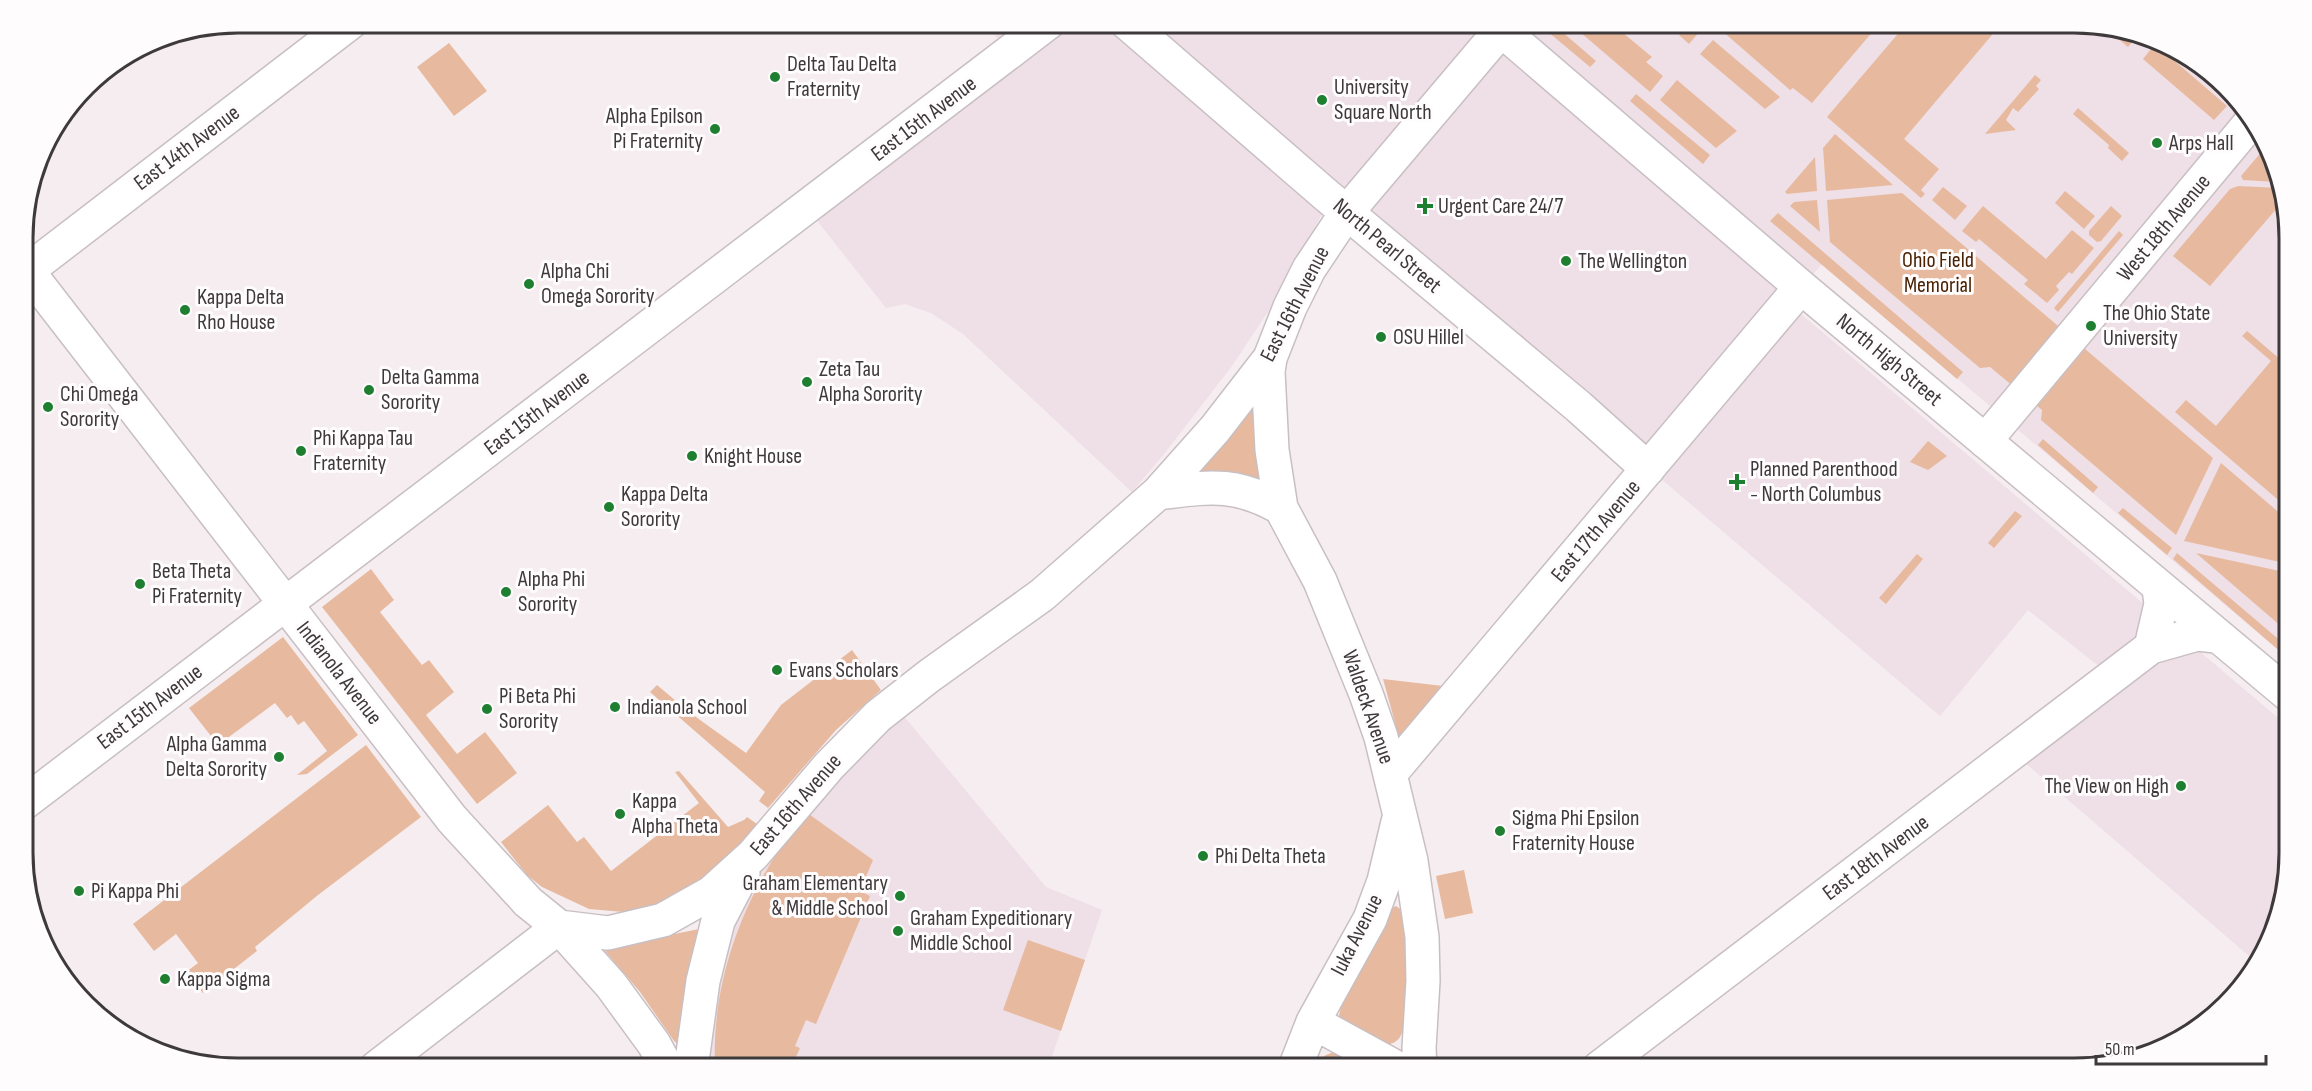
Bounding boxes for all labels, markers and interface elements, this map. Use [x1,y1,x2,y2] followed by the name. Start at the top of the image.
[787,51,897,103] place label: Delta Tau Delta Fraternity
[768,70,782,84] marker: Delta Tau Delta Fraternity
[866,71,982,167] street label: East 15th Avenue
[1334,74,1432,126] place label: University Square North
[1315,93,1329,107] marker: University Square North
[129,99,245,197] street label: East 14th Avenue
[605,103,703,155] place label: Alpha Epilson Pi Fraternity
[708,122,722,136] marker: Alpha Epilson Pi Fraternity
[2168,130,2233,157] place label: Arps Hall
[2150,136,2164,150] marker: Arps Hall
[2111,169,2217,287] street label: West 18th Avenue
[1327,193,1447,299] street label: North Pearl Street
[1438,193,1563,220] place label: Urgent Care 24/7
[1416,197,1434,215] marker: Urgent Care 24/7
[1254,242,1336,366] street label: East 16th Avenue
[1902,247,1974,299] park label: Ohio Field Memorial
[1578,248,1687,275] place label: The Wellington
[1559,254,1573,268] marker: The Wellington
[540,258,655,310] place label: Alpha Chi Omega Sorority
[522,277,536,291] marker: Alpha Chi Omega Sorority
[197,284,284,336] place label: Kappa Delta Rho House
[2103,300,2210,352] place label: The Ohio State University
[178,303,192,317] marker: Kappa Delta Rho House
[1831,308,1948,412] street label: North High Street
[2084,319,2098,333] marker: The Ohio State University
[1393,324,1464,351] place label: OSU Hillel
[1374,330,1388,344] marker: OSU Hillel
[818,356,923,408] place label: Zeta Tau Alpha Sorority
[381,364,479,416] place label: Delta Gamma Sorority
[479,365,595,461] street label: East 15th Avenue
[800,375,814,389] marker: Zeta Tau Alpha Sorority
[60,381,138,433] place label: Chi Omega Sorority
[362,383,376,397] marker: Delta Gamma Sorority
[41,400,55,414] marker: Chi Omega Sorority
[313,425,413,477] place label: Phi Kappa Tau Fraternity
[704,443,802,470] place label: Knight House
[294,444,308,458] marker: Phi Kappa Tau Fraternity
[685,449,699,463] marker: Knight House
[1750,456,1898,508] place label: Planned Parenthood - North Columbus
[1728,473,1746,491] marker: Planned Parenthood - North Columbus
[1545,474,1647,588] street label: East 17th Avenue
[621,481,708,533] place label: Kappa Delta Sorority
[602,500,616,514] marker: Kappa Delta Sorority
[152,558,243,610] place label: Beta Theta Pi Fraternity
[517,566,585,618] place label: Alpha Phi Sorority
[133,577,147,591] marker: Beta Theta Pi Fraternity
[499,585,513,599] marker: Alpha Phi Sorority
[290,616,388,730] street label: Indianola Avenue
[1336,646,1400,768] street label: Waldeck Avenue
[789,657,899,684] place label: Evans Scholars
[92,659,208,755] street label: East 15th Avenue
[770,663,784,677] marker: Evans Scholars
[499,683,576,735] place label: Pi Beta Phi Sorority
[627,694,747,721] place label: Indianola School
[608,700,622,714] marker: Indianola School
[480,702,494,716] marker: Pi Beta Phi Sorority
[165,731,268,783] place label: Alpha Gamma Delta Sorority
[744,749,848,861] street label: East 16th Avenue
[272,750,286,764] marker: Alpha Gamma Delta Sorority
[2044,773,2169,800] place label: The View on High
[2174,779,2188,793] marker: The View on High
[631,788,718,840] place label: Kappa Alpha Theta
[1512,805,1639,857] place label: Sigma Phi Epsilon Fraternity House
[613,807,627,821] marker: Kappa Alpha Theta
[1818,809,1934,907] street label: East 18th Avenue
[1493,824,1507,838] marker: Sigma Phi Epsilon Fraternity House
[1215,843,1326,870] place label: Phi Delta Theta
[1196,849,1210,863] marker: Phi Delta Theta
[742,870,888,922] place label: Graham Elementary & Middle School
[91,878,179,905] place label: Pi Kappa Phi
[72,884,86,898] marker: Pi Kappa Phi
[893,889,907,903] marker: Graham Elementary & Middle School
[1325,890,1389,980] street label: Iuka Avenue
[910,905,1073,957] place label: Graham Expeditionary Middle School
[891,924,905,938] marker: Graham Expeditionary Middle School
[177,966,270,993] place label: Kappa Sigma
[158,972,172,986] marker: Kappa Sigma
[2096,1028,2266,1066] scale bar
[2105,1039,2135,1060] text: 50 m

